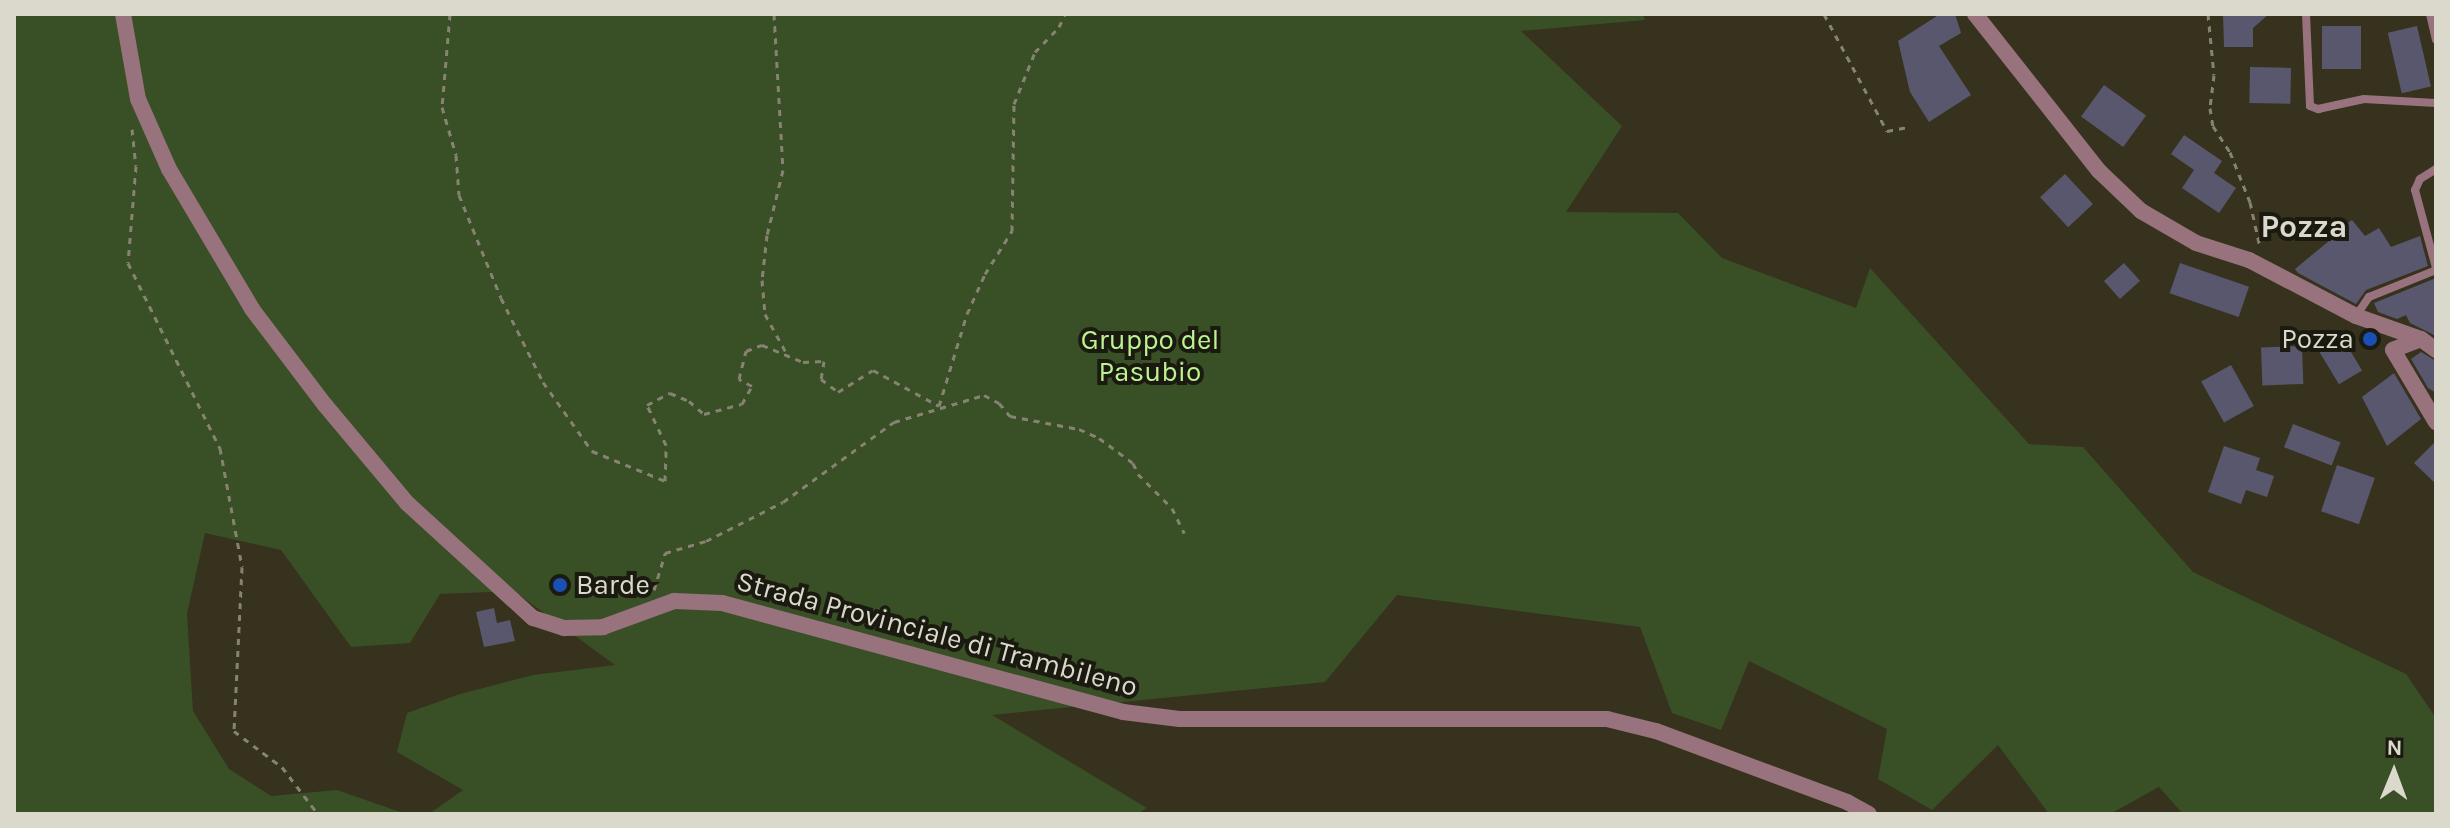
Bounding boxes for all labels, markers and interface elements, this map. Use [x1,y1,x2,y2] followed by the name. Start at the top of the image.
[2260,208,2348,246] district label: Pozza
[2281,322,2354,356] place label: Pozza
[1081,323,1219,389] park label: Gruppo del Pasubio
[2361,330,2379,348] marker: Pozza
[733,564,1141,704] street label: Strada Provinciale di Trambileno
[576,568,650,602] place label: Barde
[551,576,569,594] marker: Barde
[2354,732,2434,812] north arrow
[2386,735,2403,761] text: N

